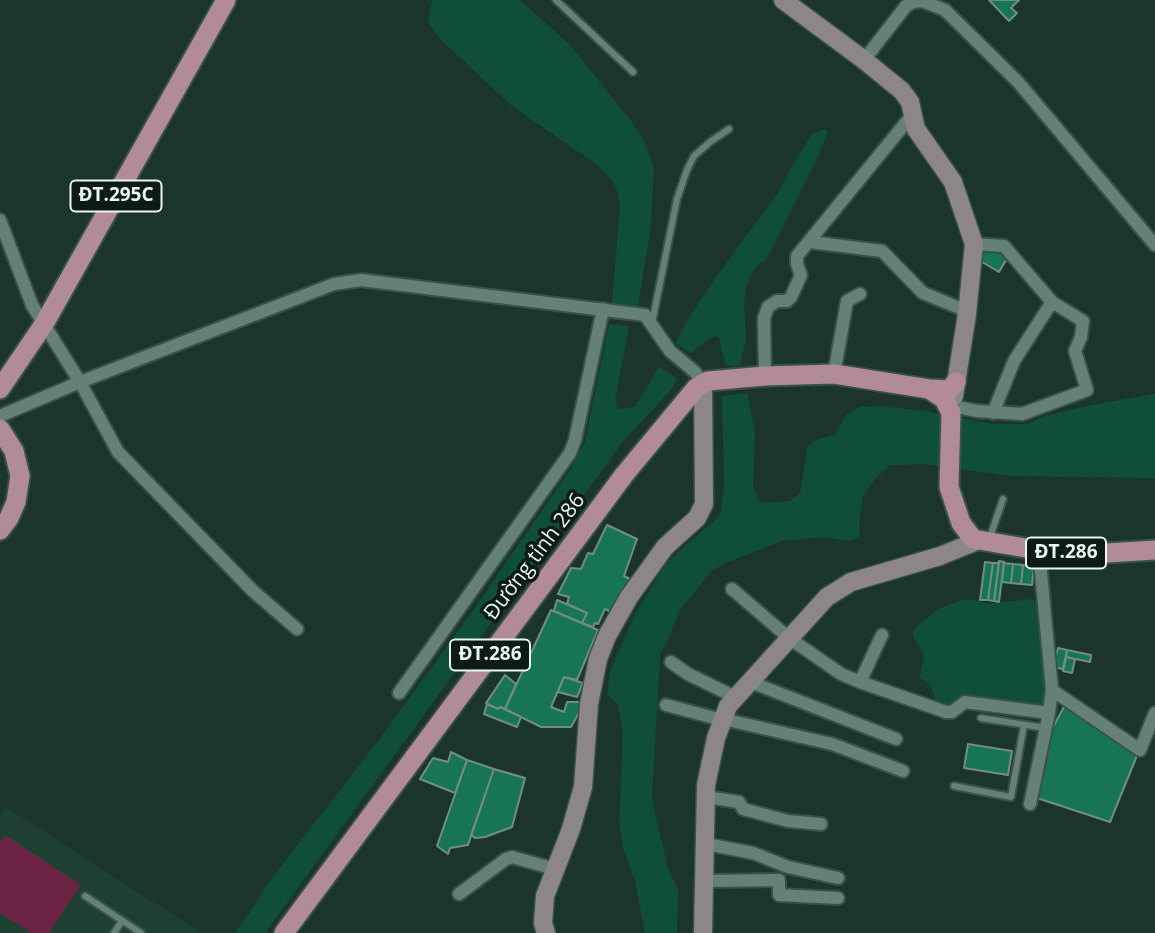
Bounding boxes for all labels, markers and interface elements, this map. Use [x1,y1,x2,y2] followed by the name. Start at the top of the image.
[71,180,162,212] road number: ĐT.295C
[479,489,591,625] street label: Đường tỉnh 286
[1026,538,1106,568] road number: ĐT.286
[450,640,530,670] road number: ĐT.286

